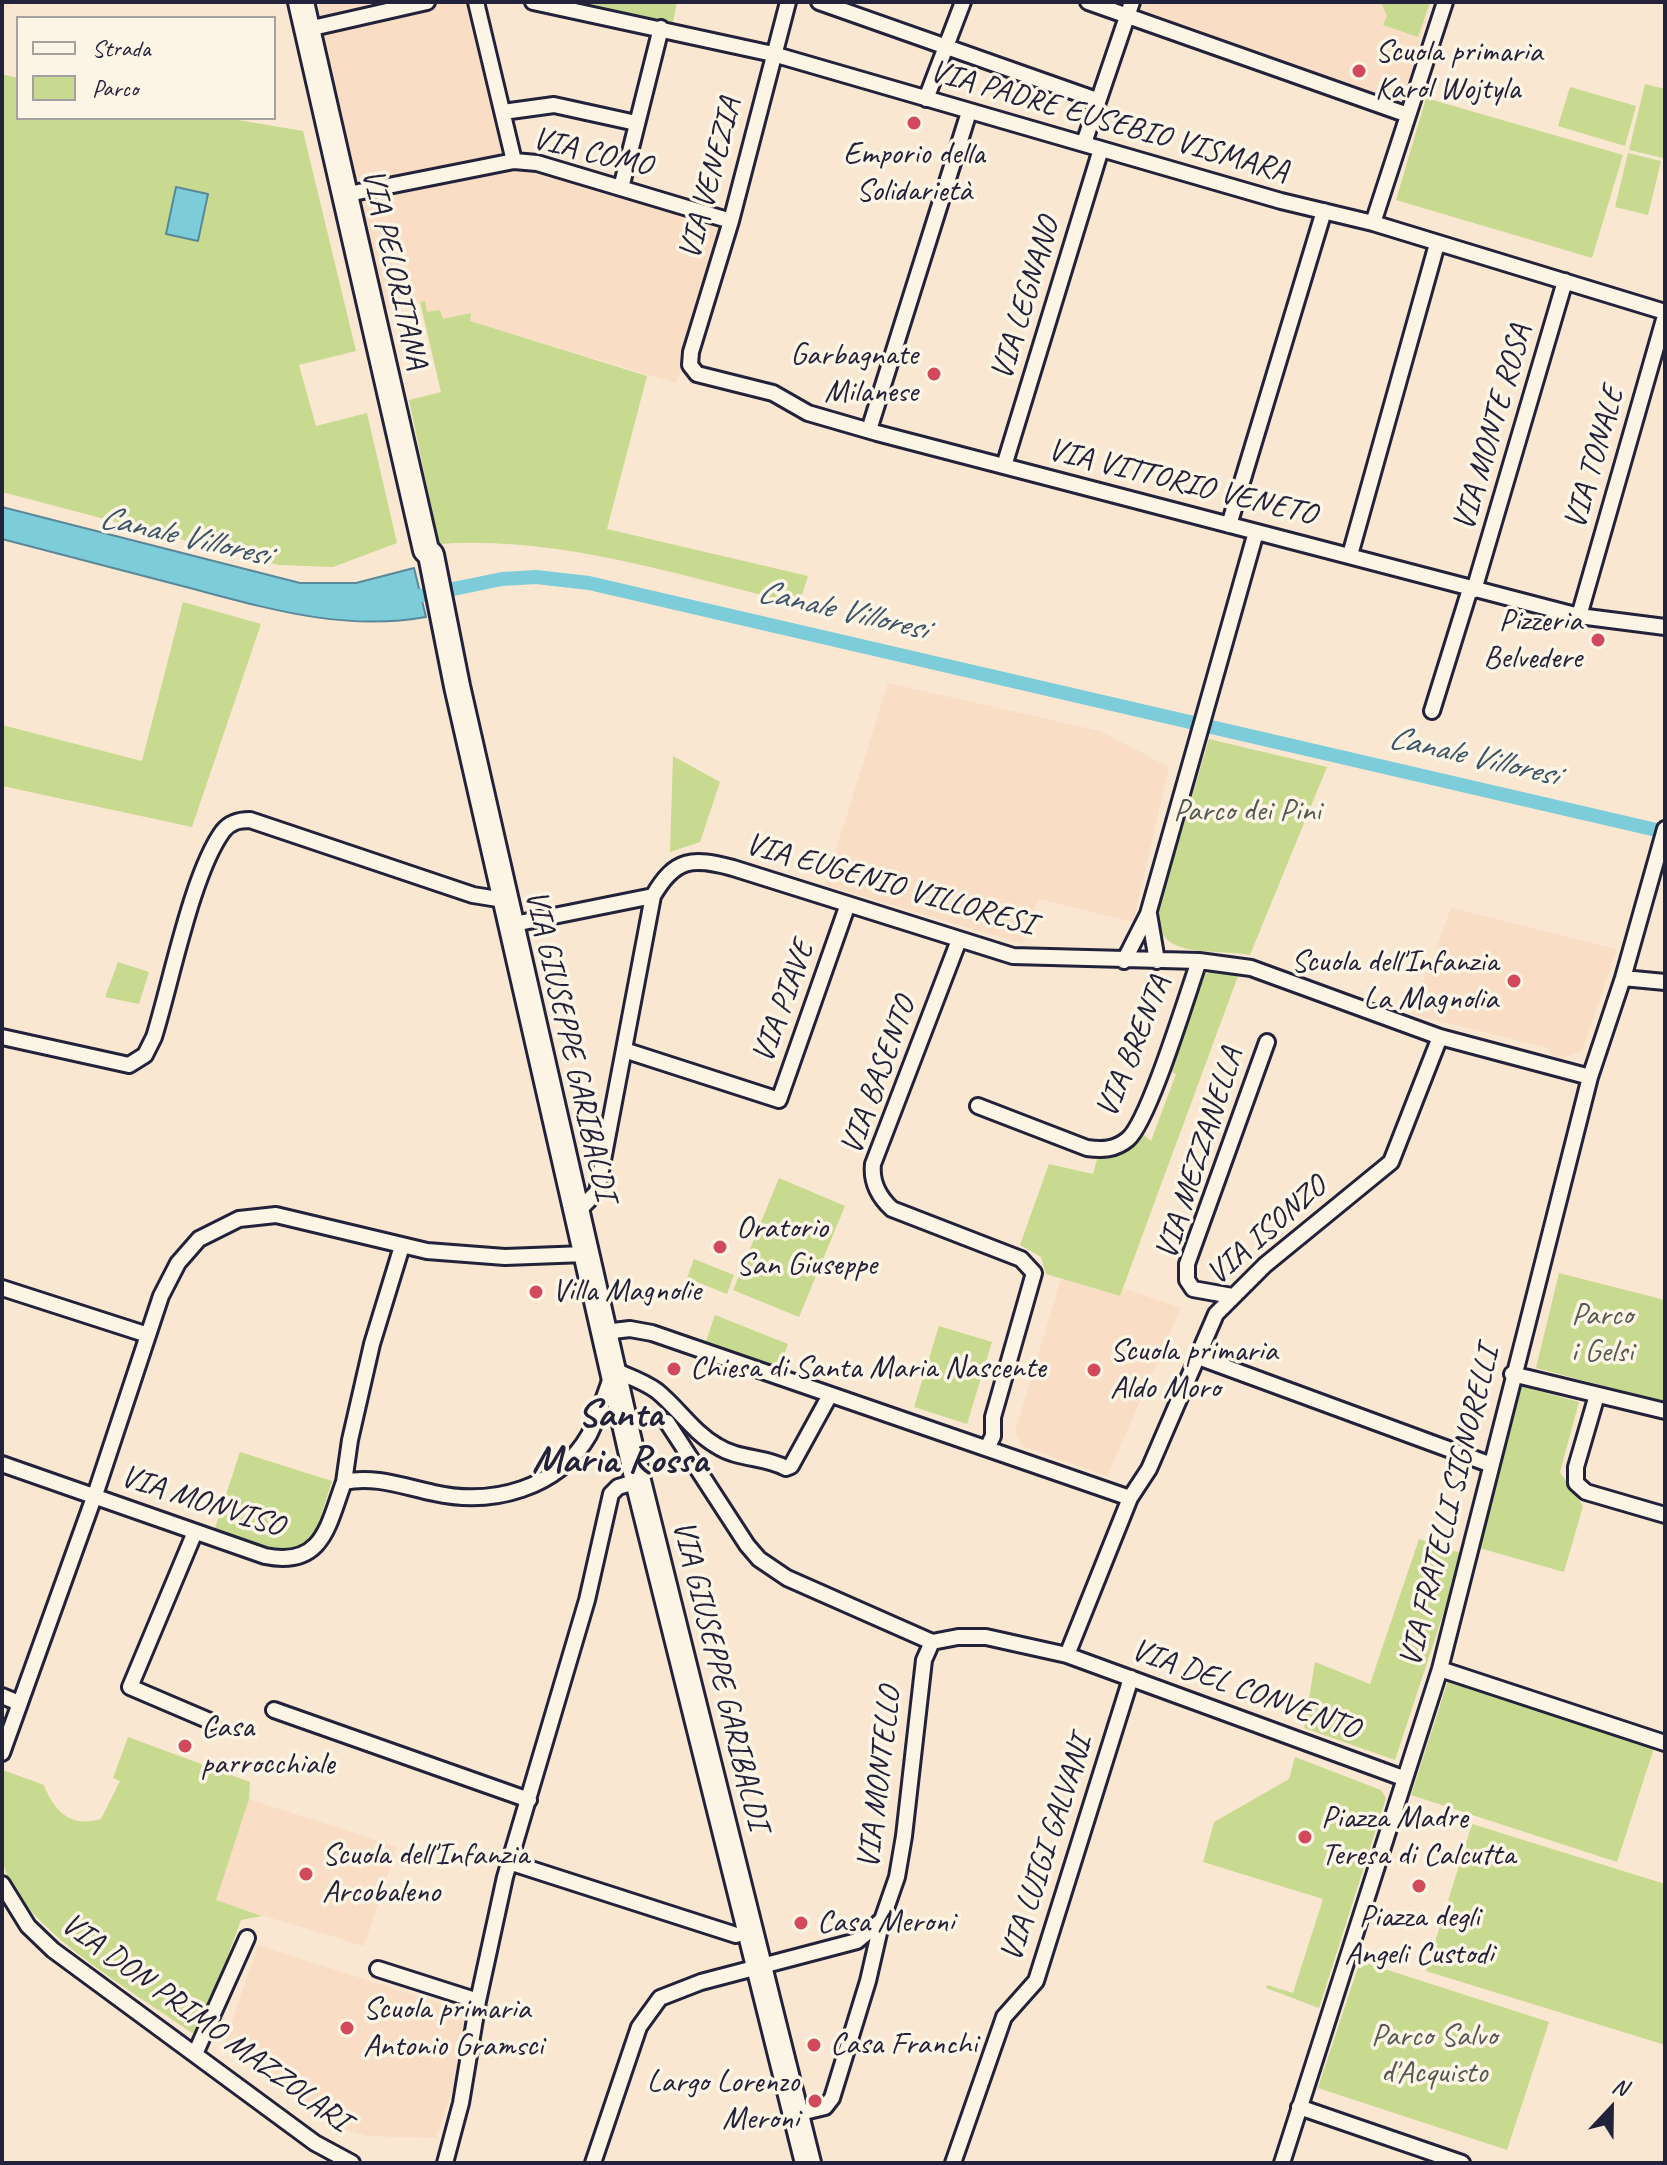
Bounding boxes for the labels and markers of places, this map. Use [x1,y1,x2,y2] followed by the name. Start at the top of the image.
[1375,34,1543,109] place label: Scuola primaria Karol Wojtyla
[1350,62,1368,80] marker: Scuola primaria Karol Wojtyla
[905,114,923,132] marker: Emporio della Solidarietà
[843,136,985,211] place label: Emporio della Solidarietà
[790,337,918,412] place label: Garbagnate Milanese
[925,365,943,383] marker: Garbagnate Milanese
[1483,603,1582,678] place label: Pizzeria Belvedere
[1589,631,1607,649] marker: Pizzeria Belvedere
[1291,944,1498,1019] place label: Scuola dell'Infanzia La Magnolia
[1505,972,1523,990] marker: Scuola dell'Infanzia La Magnolia
[736,1210,877,1285] place label: Oratorio San Giuseppe
[711,1238,729,1256] marker: Oratorio San Giuseppe
[552,1273,701,1311] place label: Villa Magnolie
[527,1283,545,1301] marker: Villa Magnolie
[1110,1333,1278,1408] place label: Scuola primaria Aldo Moro
[690,1350,1046,1388] place label: Chiesa di Santa Maria Nascente
[665,1360,683,1378] marker: Chiesa di Santa Maria Nascente
[1085,1361,1103,1379] marker: Scuola primaria Aldo Moro
[201,1709,334,1784] place label: Casa parrocchiale
[176,1737,194,1755] marker: Casa parrocchiale
[1321,1800,1515,1875] place label: Piazza Madre Teresa di Calcutta
[1296,1828,1314,1846] marker: Piazza Madre Teresa di Calcutta
[322,1837,529,1912] place label: Scuola dell'Infanzia Arcobaleno
[297,1865,315,1883] marker: Scuola dell'Infanzia Arcobaleno
[1410,1877,1428,1895] marker: Piazza degli Angeli Custodi
[1344,1899,1494,1974] place label: Piazza degli Angeli Custodi
[817,1904,954,1942] place label: Casa Meroni
[792,1914,810,1932] marker: Casa Meroni
[363,1991,543,2066] place label: Scuola primaria Antonio Gramsci
[338,2019,356,2037] marker: Scuola primaria Antonio Gramsci
[830,2026,977,2064] place label: Casa Franchi
[805,2036,823,2054] marker: Casa Franchi
[647,2064,799,2139] place label: Largo Lorenzo Meroni
[806,2092,824,2110] marker: Largo Lorenzo Meroni

